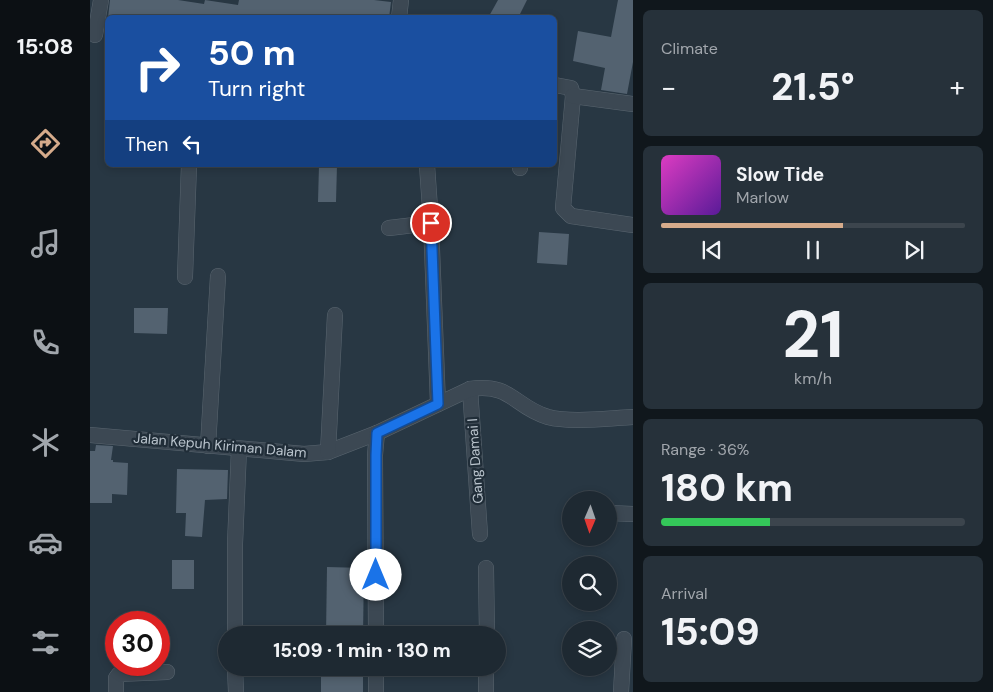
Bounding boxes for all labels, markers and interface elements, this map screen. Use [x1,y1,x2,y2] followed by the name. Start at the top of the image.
[208,30,296,76] text: 50 m
[17,32,73,61] text: 15:08
[125,35,190,100] icon: right
[661,38,718,59] text: Climate
[771,62,855,112] text: 21.5°
[661,69,676,106] text: −
[950,69,965,106] text: +
[208,74,305,103] text: Turn right
[28,126,63,161] icon: directions
[178,130,206,158] icon: left
[125,132,168,157] text: Then
[736,162,824,187] text: Slow Tide
[736,187,789,208] text: Marlow
[410,202,452,244] pin
[417,209,445,237] icon: arrive
[28,226,63,261] icon: music
[698,236,726,264] icon: previous
[799,236,827,264] icon: pause
[900,236,928,264] icon: next
[782,293,844,377] text: 21
[28,325,63,360] icon: phone
[794,368,832,389] text: km/h
[463,418,487,504] street label: Gang Damai I
[28,425,63,460] icon: climate
[133,428,307,462] street label: Jalan Kepuh Kiriman Dalam
[661,439,749,460] text: Range · 36%
[661,463,793,513] text: 180 km
[562,491,618,546] north arrow
[562,491,617,676] map controls
[28,525,63,560] icon: car
[349,548,401,600] position arrow
[562,556,617,611] button: search
[661,583,708,604] text: Arrival
[661,607,760,657] text: 15:09
[105,611,170,676] speed limit sign: 30
[562,621,617,676] button: layers
[28,625,63,660] icon: filters
[273,638,451,663] text: 15:09 · 1 min · 130 m

